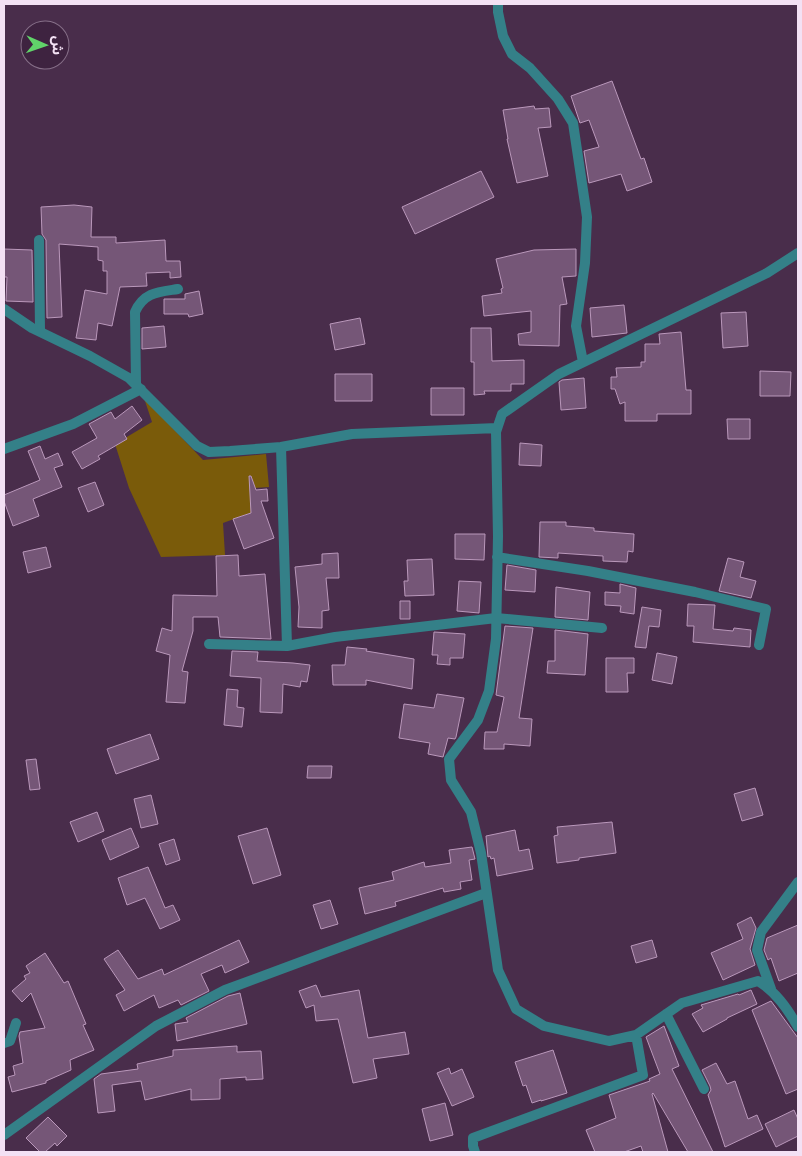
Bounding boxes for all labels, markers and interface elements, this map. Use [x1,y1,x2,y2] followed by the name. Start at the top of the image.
[20,20,70,70] north arrow
[49,36,67,55] text: ش

